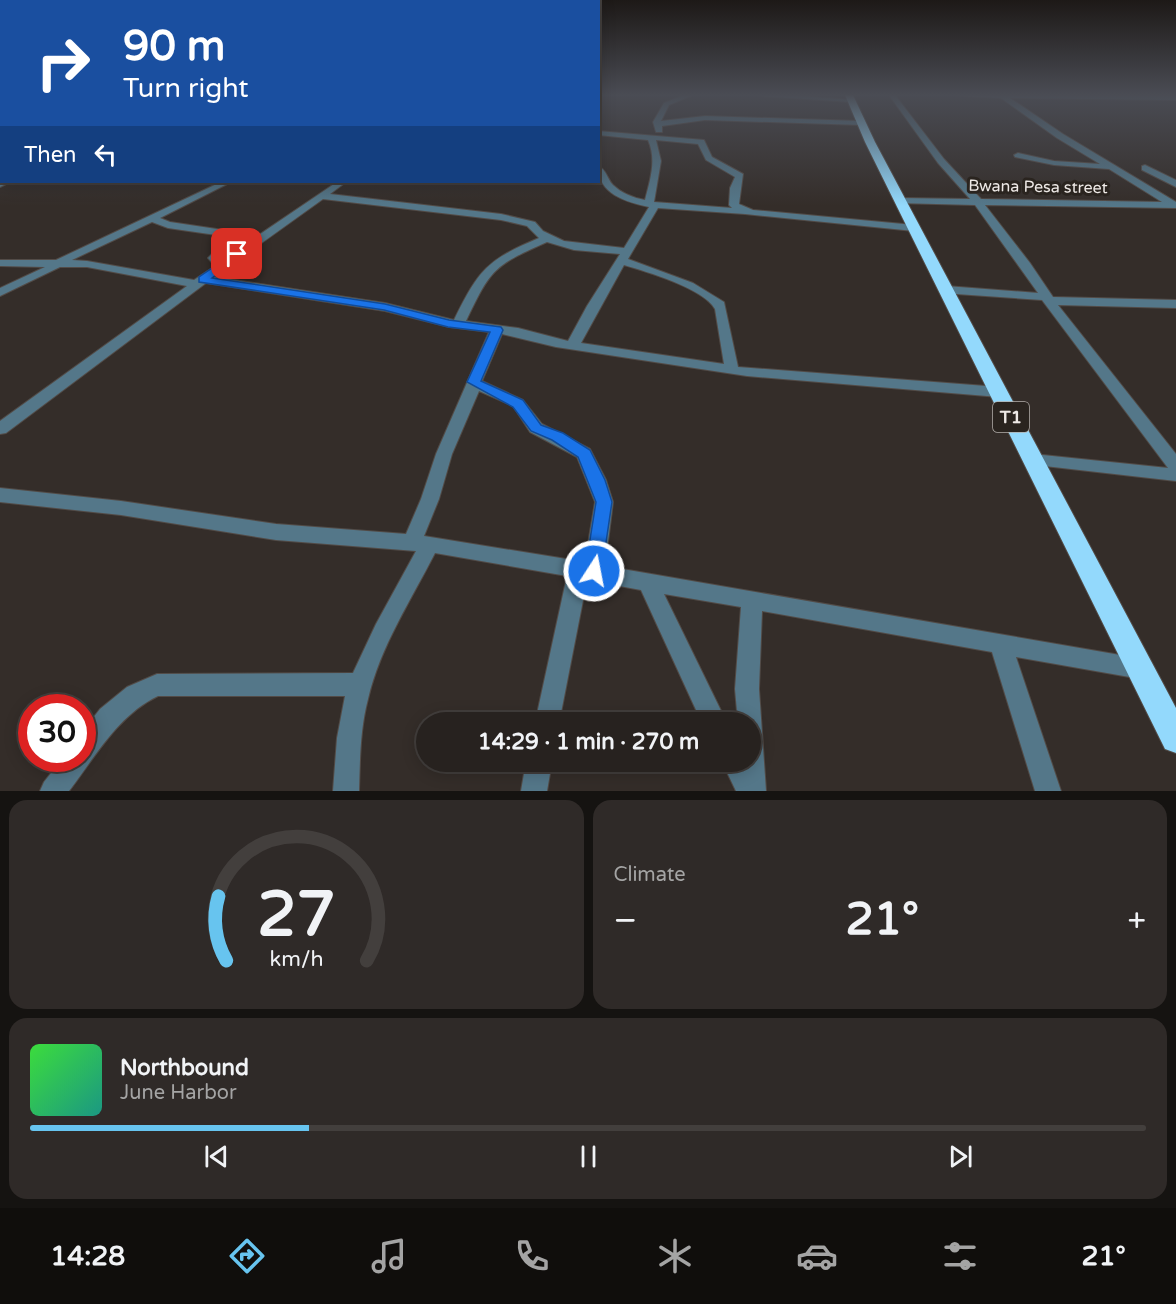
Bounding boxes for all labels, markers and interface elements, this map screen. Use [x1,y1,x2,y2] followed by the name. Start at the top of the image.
[123,21,225,72] text: 90 m
[24,24,102,102] icon: right
[123,72,249,105] text: Turn right
[89,138,122,171] icon: left
[24,142,77,168] text: Then
[968,176,1108,198] street label: Bwana Pesa street
[211,228,262,279] pin
[220,237,253,270] icon: arrive
[993,402,1029,432] road number: T1
[562,539,626,603] position arrow
[18,694,96,772] speed limit sign: 30
[478,729,699,755] text: 14:29 · 1 min · 270 m
[614,863,686,887] text: Climate
[257,878,335,953] text: 27
[845,893,919,947] text: 21°
[614,901,637,940] text: −
[1127,901,1146,940] text: +
[269,947,323,973] text: km/h
[120,1055,249,1081] text: Northbound
[120,1081,237,1105] text: June Harbor
[200,1140,233,1173] icon: previous
[572,1140,605,1173] icon: pause
[944,1140,977,1173] icon: next
[226,1235,268,1277] icon: directions
[368,1235,410,1277] icon: music
[511,1235,553,1277] icon: phone
[654,1235,696,1277] icon: climate
[796,1235,838,1277] icon: car
[939,1235,981,1277] icon: filters
[50,1240,125,1273] text: 14:28
[1082,1240,1126,1273] text: 21°

